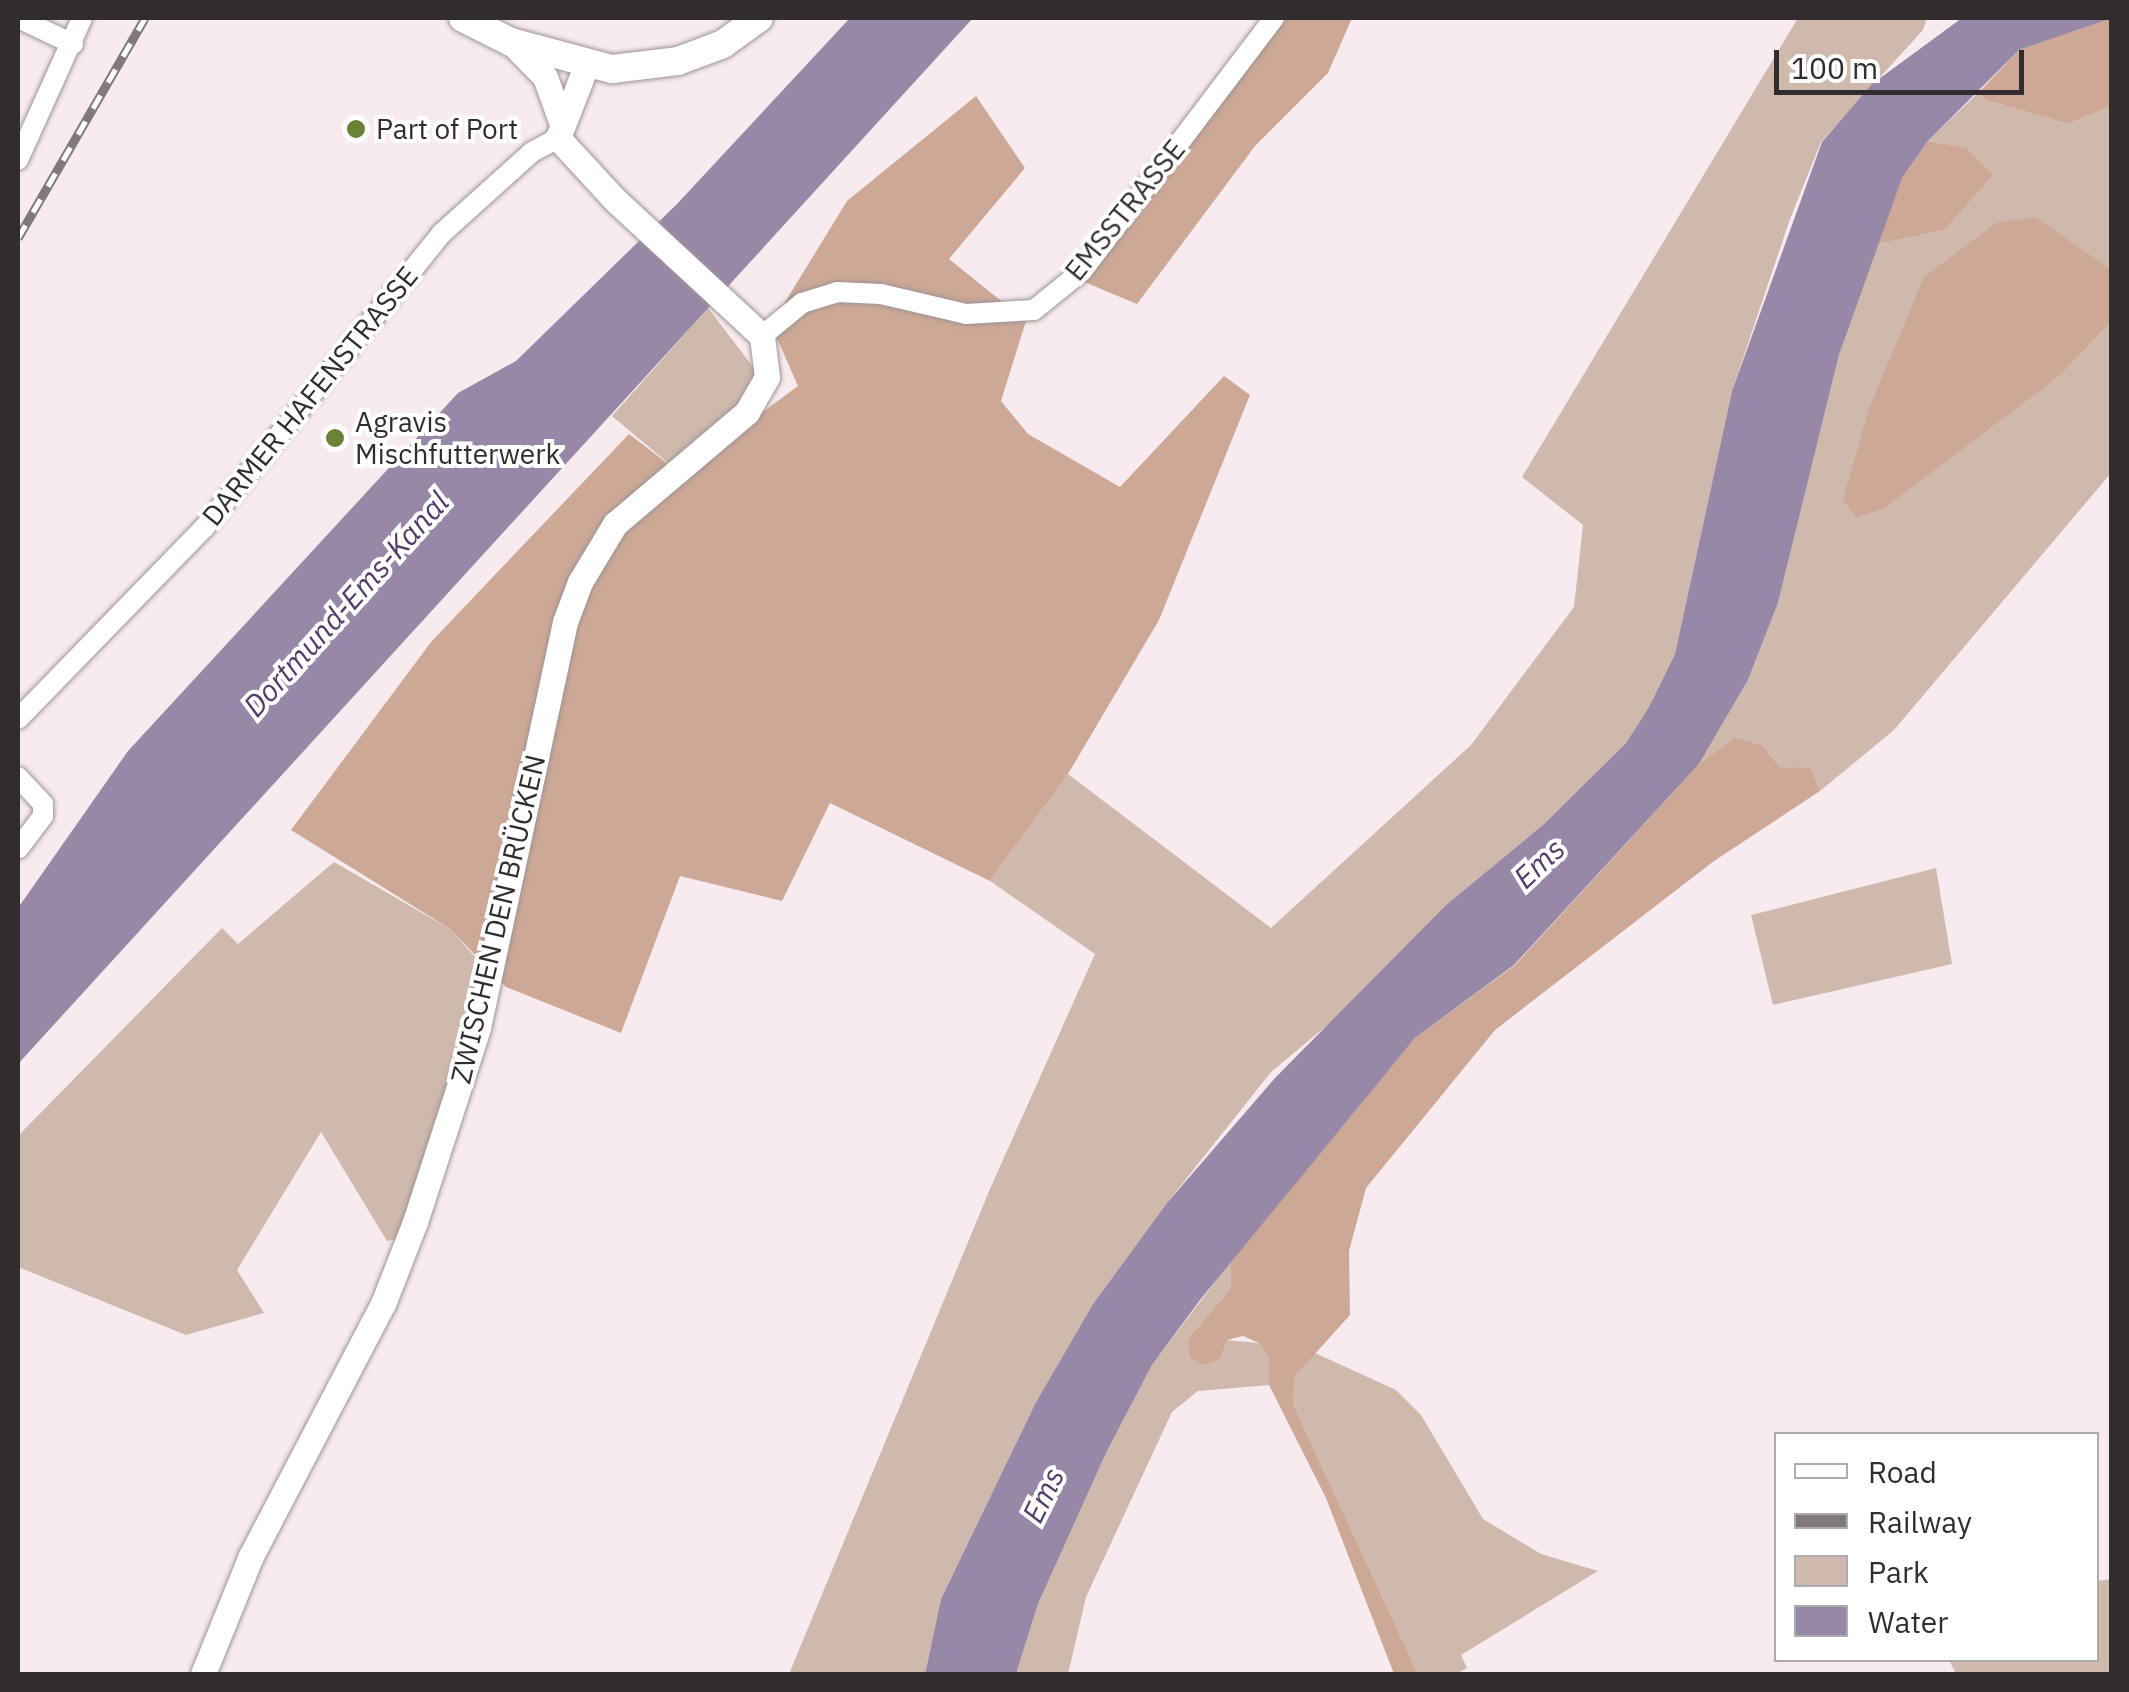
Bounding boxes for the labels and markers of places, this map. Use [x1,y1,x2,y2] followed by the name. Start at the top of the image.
[376,112,518,146] place label: Part of Port
[345,118,367,140] marker: Part of Port
[355,405,560,471] place label: Agravis Mischfutterwerk
[324,427,346,449] marker: Agravis Mischfutterwerk

